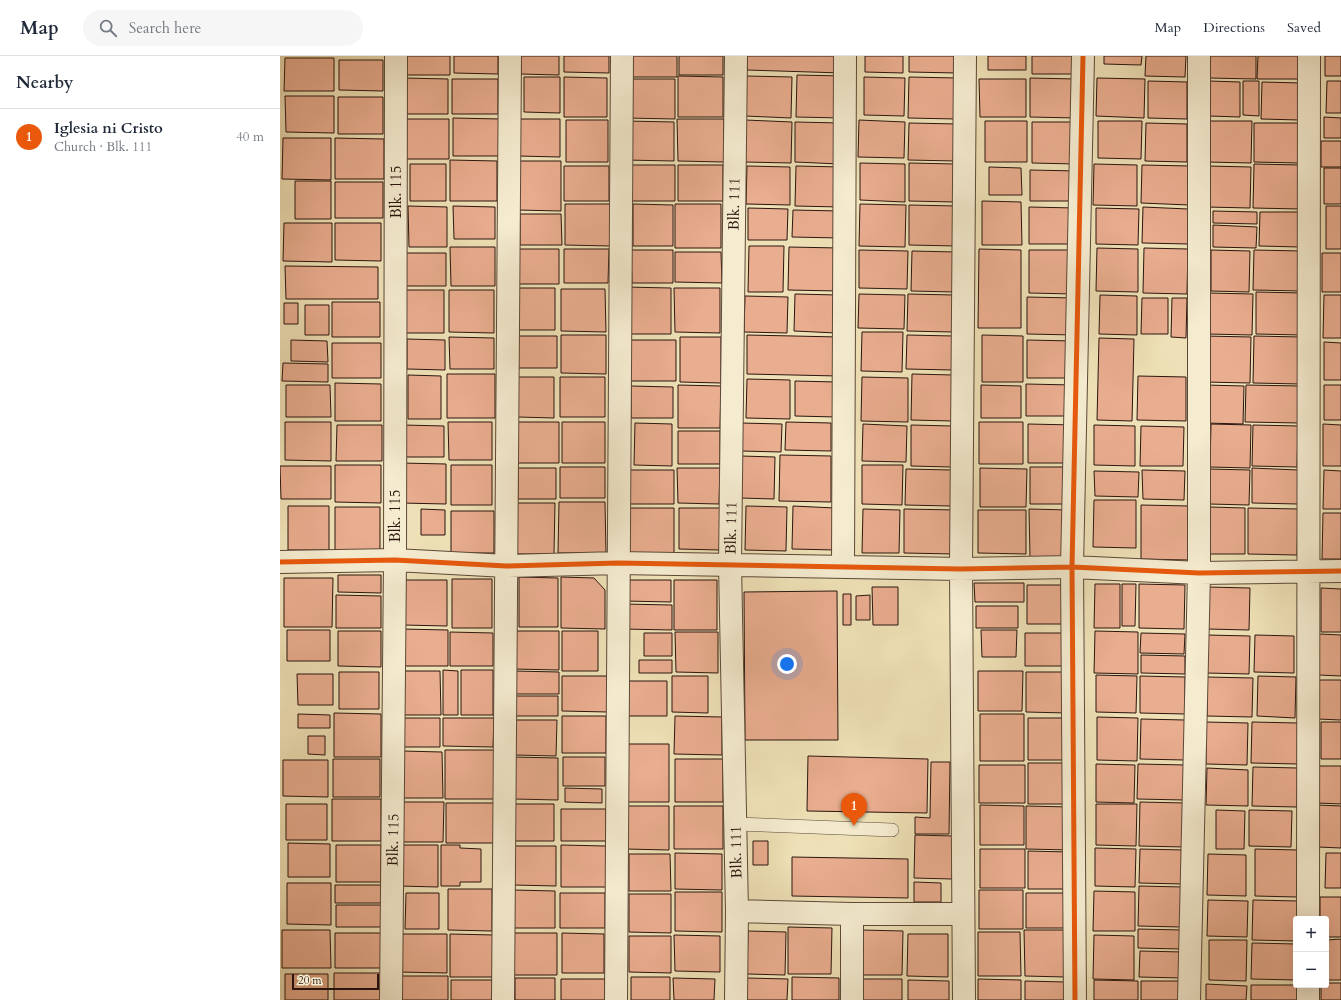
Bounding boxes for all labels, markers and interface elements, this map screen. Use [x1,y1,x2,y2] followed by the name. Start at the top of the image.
[83,10,363,46] search box
[20,15,59,41] text: Map
[97,17,119,39] icon: search
[129,18,201,38] text: Search here
[1155,18,1181,37] text: Map
[1203,18,1265,37] text: Directions
[1287,18,1321,37] text: Saved
[16,71,73,94] text: Nearby
[54,118,163,138] text: Iglesia ni Cristo
[26,128,32,146] text: 1
[236,128,264,146] text: 40 m
[54,138,152,156] text: Church · Blk. 111
[386,166,406,218] street label: Blk. 115
[724,177,744,231] street label: Blk. 111
[385,490,405,542] street label: Blk. 115
[721,501,741,555] street label: Blk. 111
[777,654,797,674] your location
[841,793,867,826] pin: 1
[383,813,403,867] street label: Blk. 115
[726,825,746,879] street label: Blk. 111
[1293,916,1329,988] map controls
[1293,916,1329,952] button: +
[1293,952,1329,988] button: −
[292,972,379,991] scale bar
[298,973,322,988] text: 20 m

